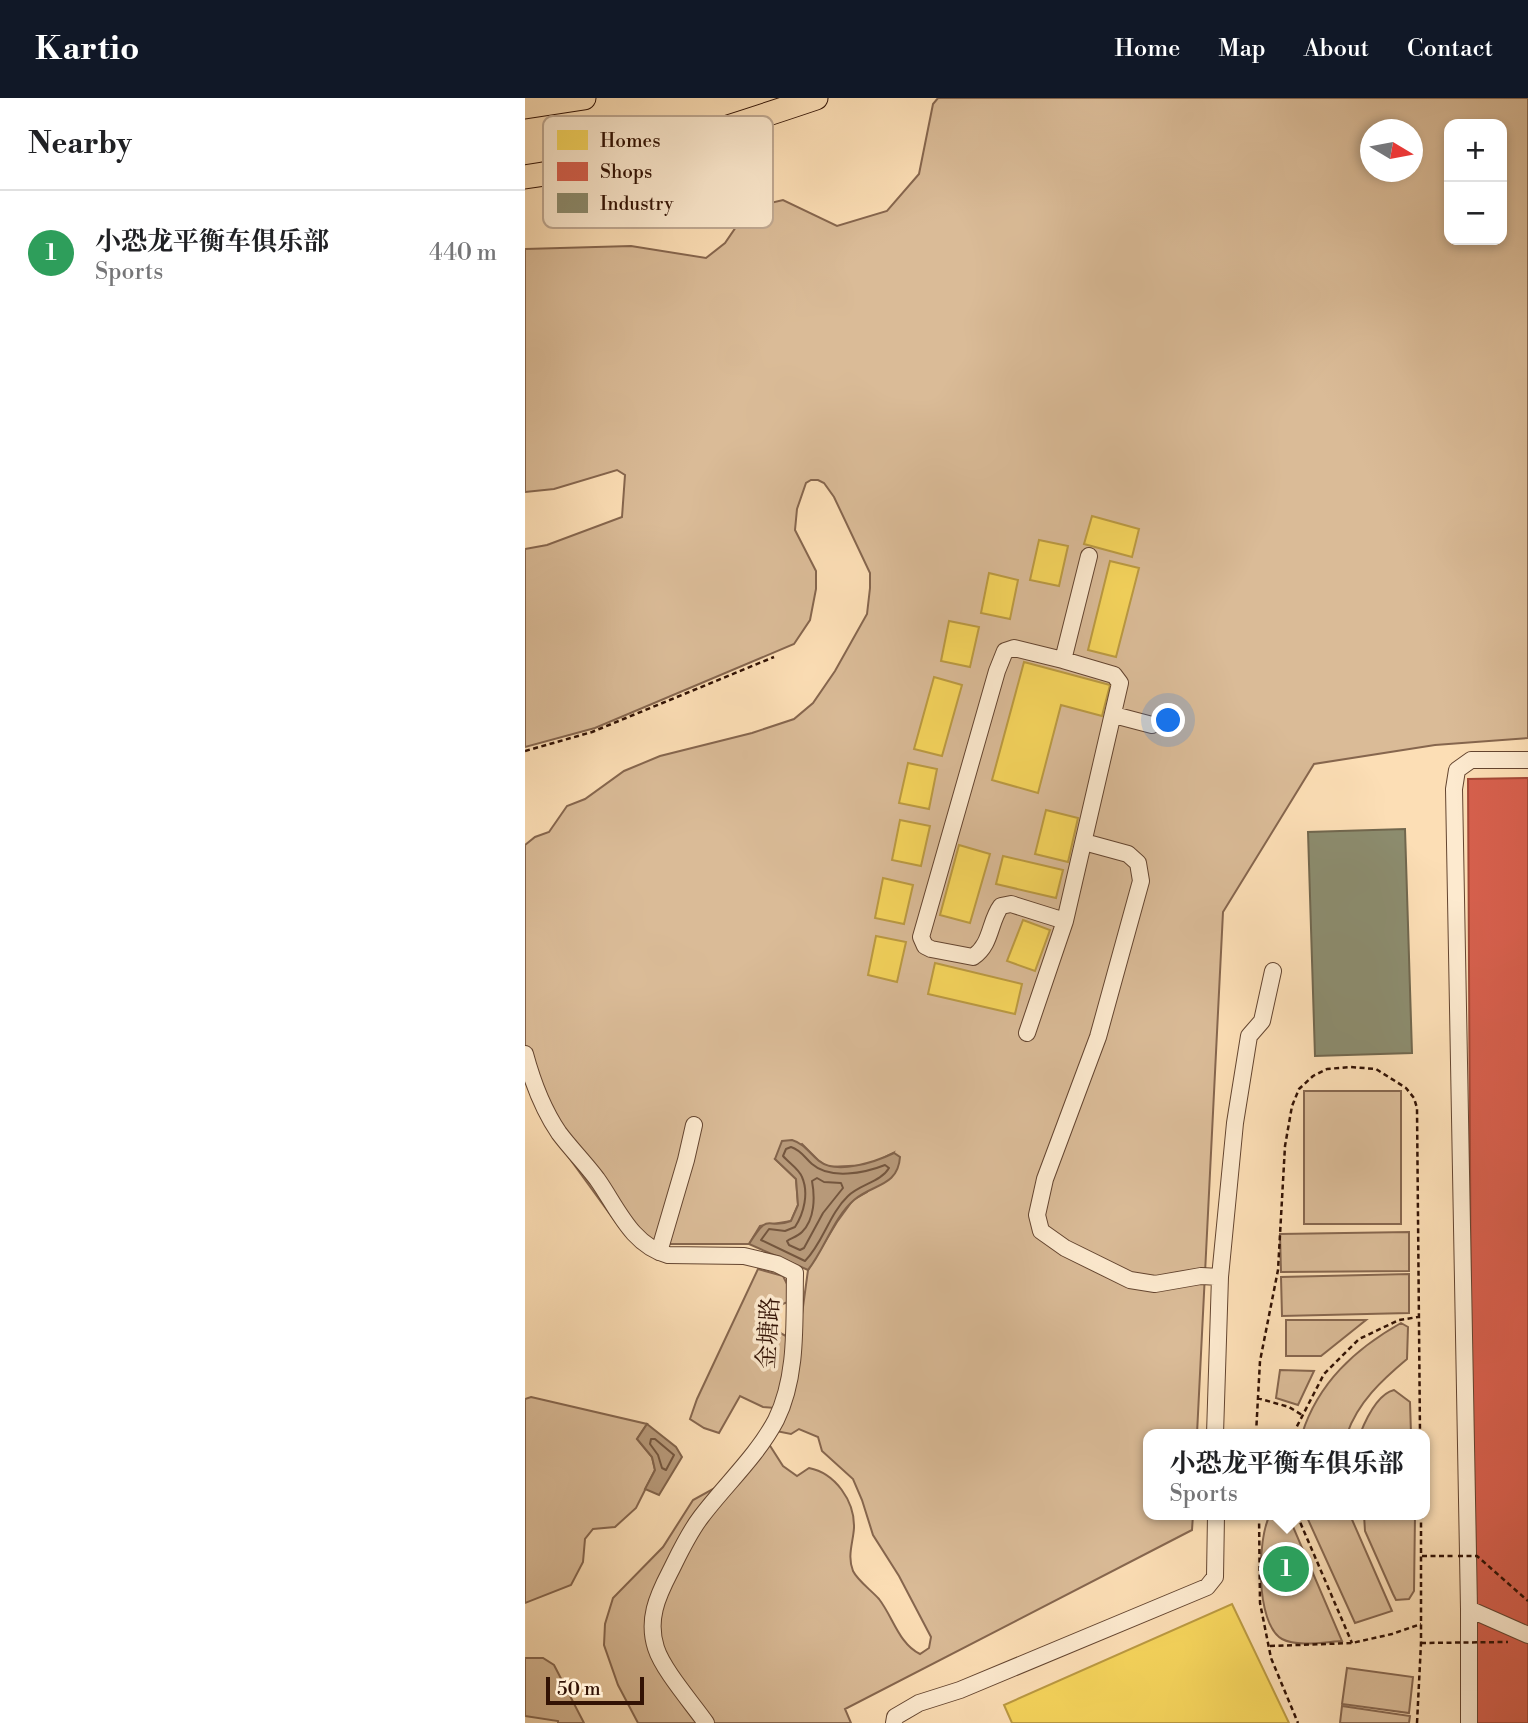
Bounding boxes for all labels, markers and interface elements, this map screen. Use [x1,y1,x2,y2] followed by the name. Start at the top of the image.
[35,29,139,70] text: Kartio
[1115,34,1180,64] text: Home
[1218,34,1266,64] text: Map
[1304,34,1369,64] text: About
[1407,34,1493,64] text: Contact
[543,116,773,228] legend
[1360,119,1423,182] north arrow
[1444,119,1507,245] map controls
[1444,119,1507,182] button: +
[28,125,132,163] text: Nearby
[600,129,660,153] text: Homes
[600,160,652,184] text: Shops
[1444,182,1507,245] button: −
[600,192,674,216] text: Industry
[95,226,329,258] text: 小恐龙平衡车俱乐部
[45,239,57,267] text: 1
[429,239,497,267] text: 440 m
[95,258,163,286] text: Sports
[1151,703,1185,737] your location
[752,1296,786,1370] street label: 金塘路
[1143,1429,1430,1520] popup
[1169,1448,1404,1480] text: 小恐龙平衡车俱乐部
[1169,1480,1238,1508] text: Sports
[1263,1543,1309,1595] pin: 1
[546,1674,644,1706] scale bar
[557,1677,601,1701] text: 50 m

